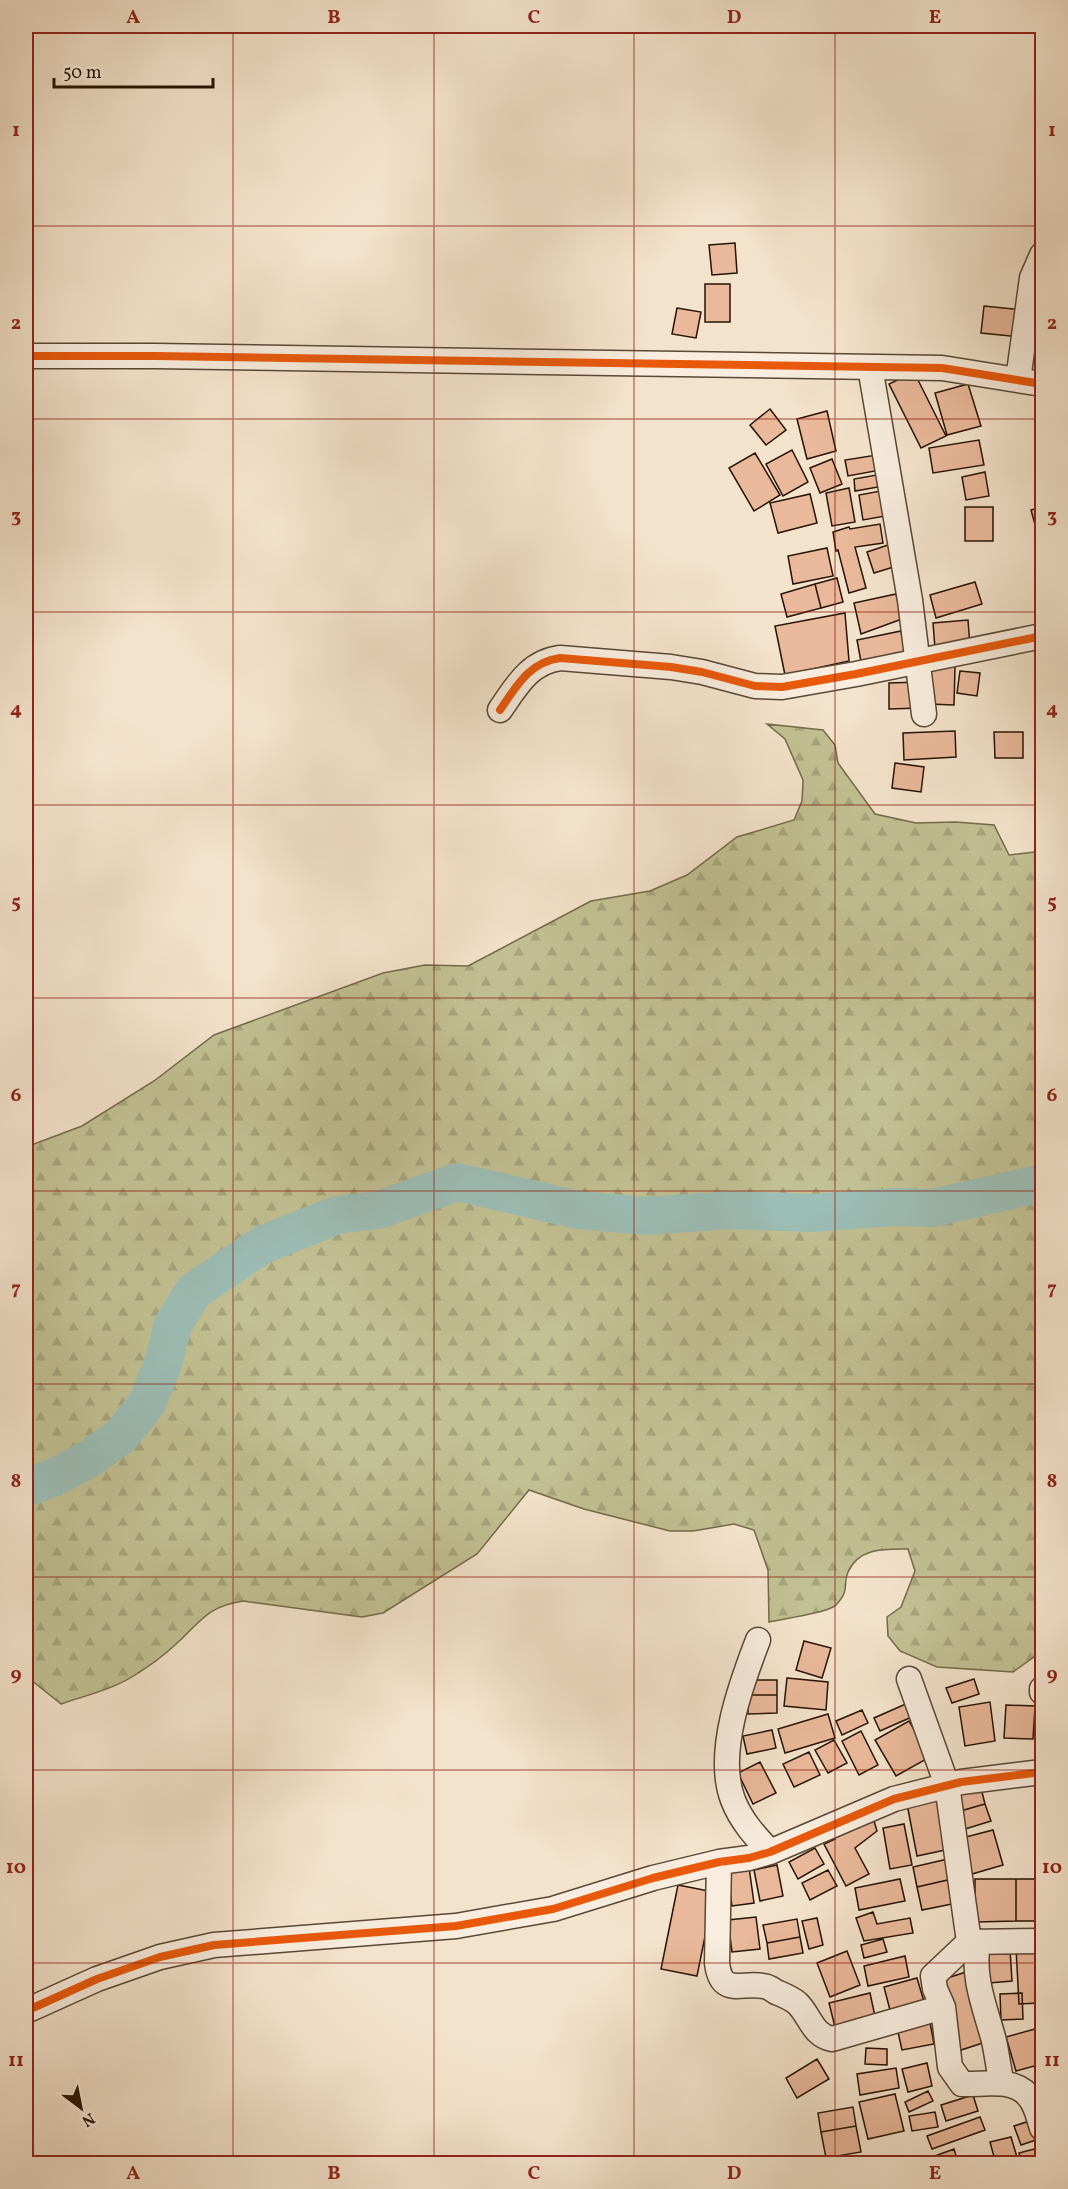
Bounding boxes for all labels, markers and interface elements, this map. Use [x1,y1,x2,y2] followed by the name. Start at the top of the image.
[126,4,140,32] text: A
[327,4,341,32] text: B
[528,4,541,32] text: C
[727,4,741,32] text: D
[929,4,941,32] text: E
[54,51,213,89] scale bar
[63,61,102,86] text: 50 m
[12,117,20,145] text: 1
[1048,117,1056,145] text: 1
[11,310,21,338] text: 2
[1047,310,1057,338] text: 2
[11,503,21,531] text: 3
[1047,503,1057,531] text: 3
[10,696,22,724] text: 4
[1046,696,1058,724] text: 4
[11,889,21,917] text: 5
[1047,889,1057,917] text: 5
[11,1082,22,1110] text: 6
[1047,1082,1058,1110] text: 6
[11,1275,21,1303] text: 7
[1047,1275,1057,1303] text: 7
[11,1468,21,1496] text: 8
[1047,1468,1057,1496] text: 8
[10,1661,22,1689] text: 9
[1046,1661,1058,1689] text: 9
[6,1854,26,1882] text: 10
[1042,1854,1062,1882] text: 10
[8,2047,24,2075] text: 11
[1044,2047,1060,2075] text: 11
[51,2078,111,2138] north arrow
[77,2107,99,2132] text: N
[126,2160,140,2188] text: A
[327,2160,341,2188] text: B
[528,2160,541,2188] text: C
[727,2160,741,2188] text: D
[929,2160,941,2188] text: E

